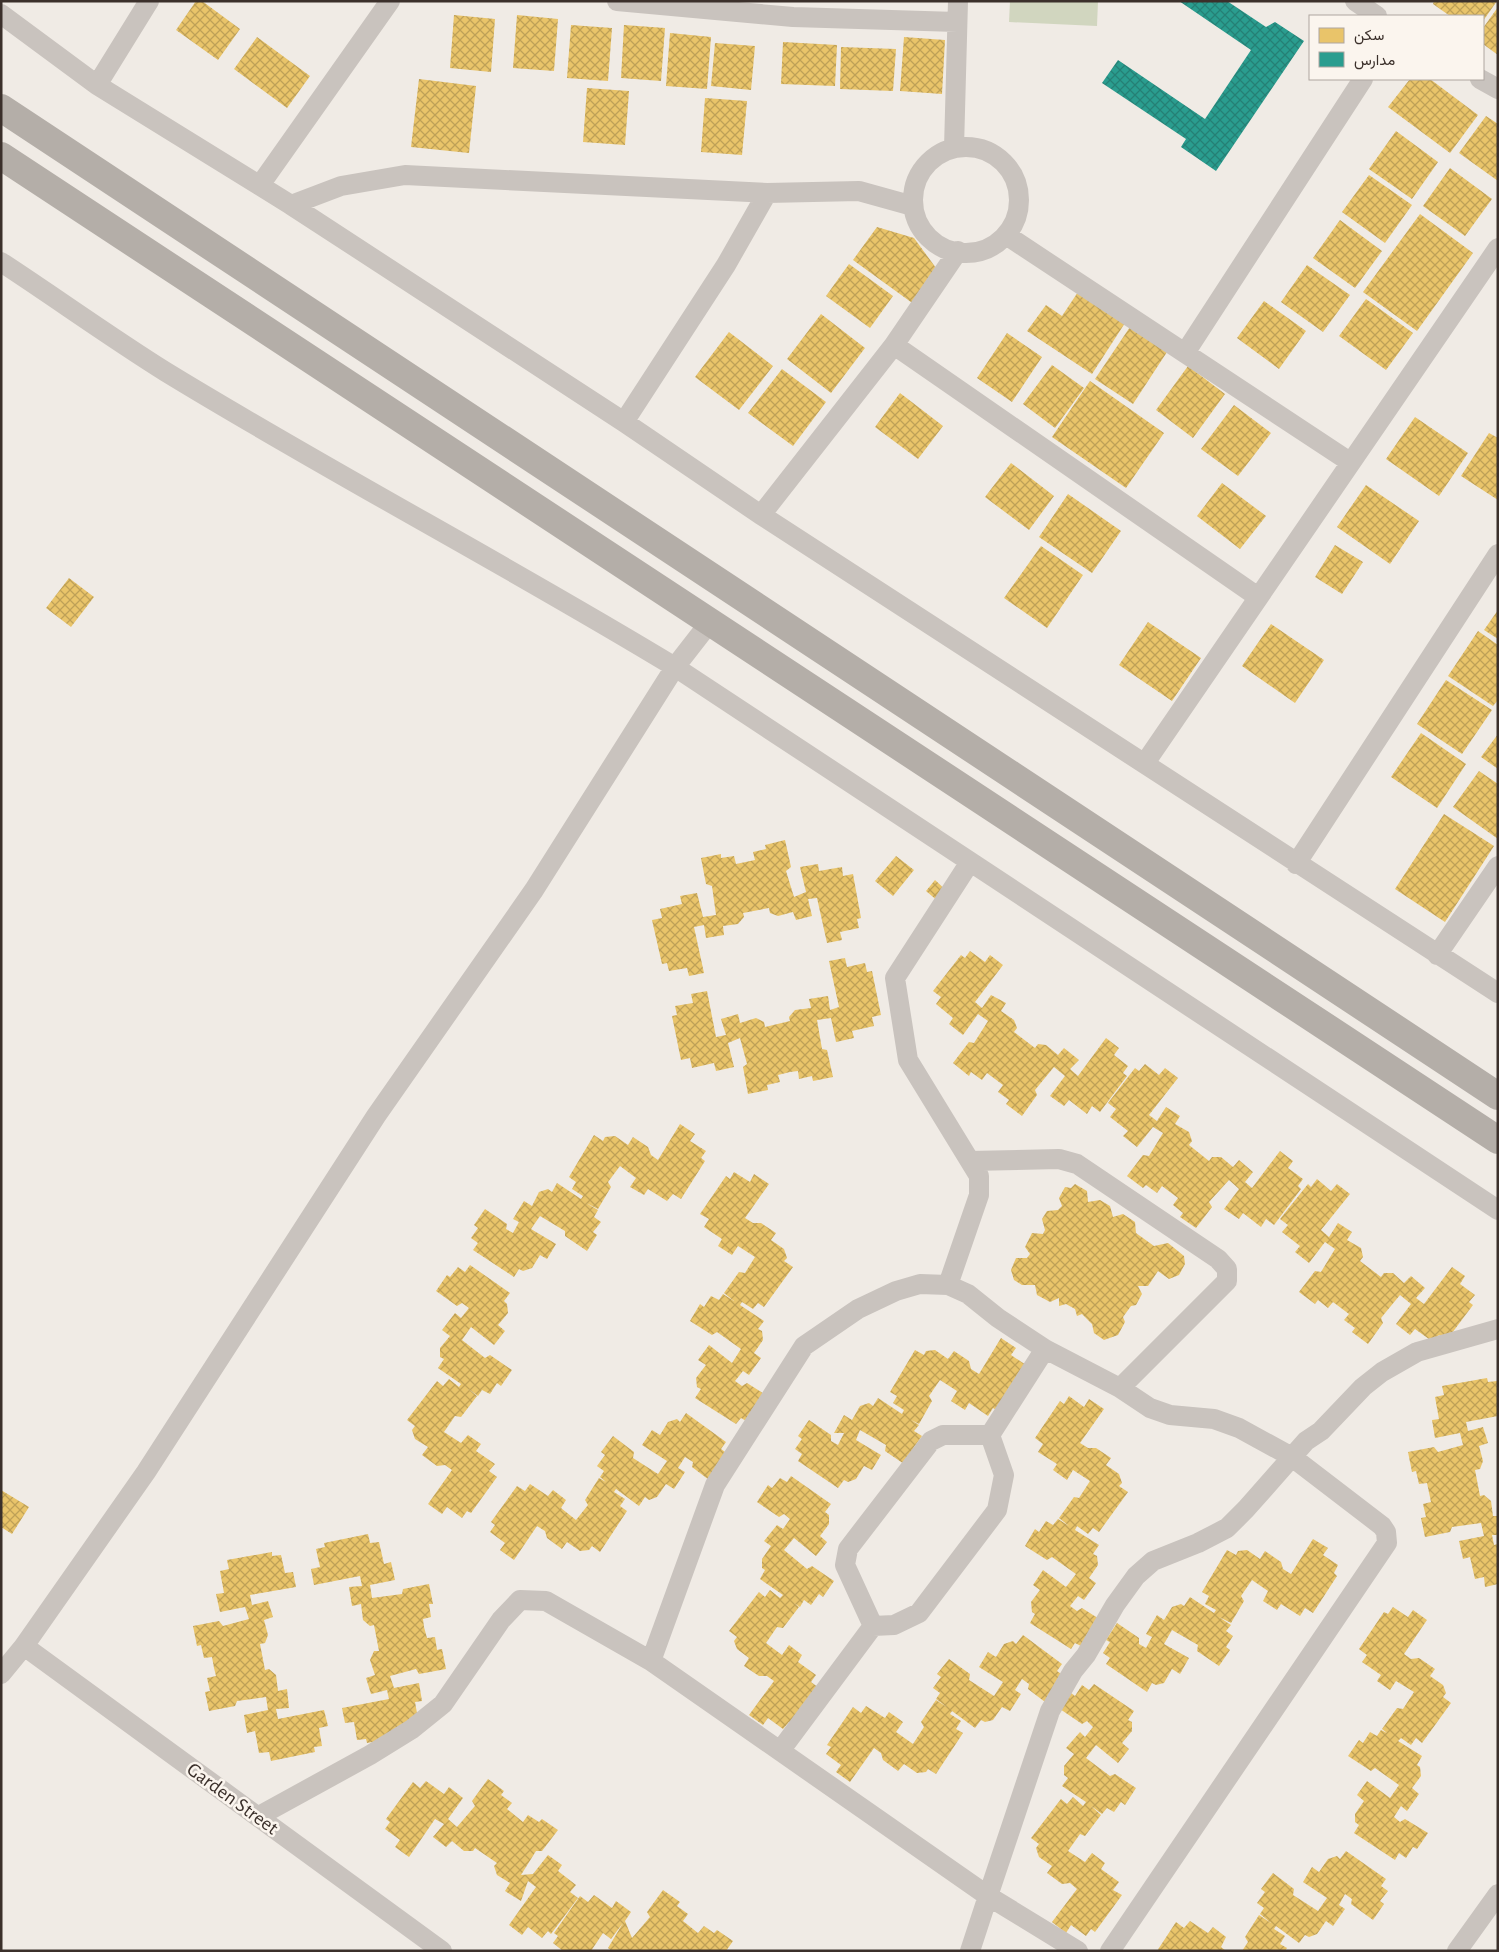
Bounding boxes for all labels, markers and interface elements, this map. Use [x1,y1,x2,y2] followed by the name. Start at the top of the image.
[1309,15,1484,80] legend
[1354,28,1384,45] text: سكن
[1354,53,1395,70] text: مدارس
[183,1759,282,1839] street label: Garden Street

